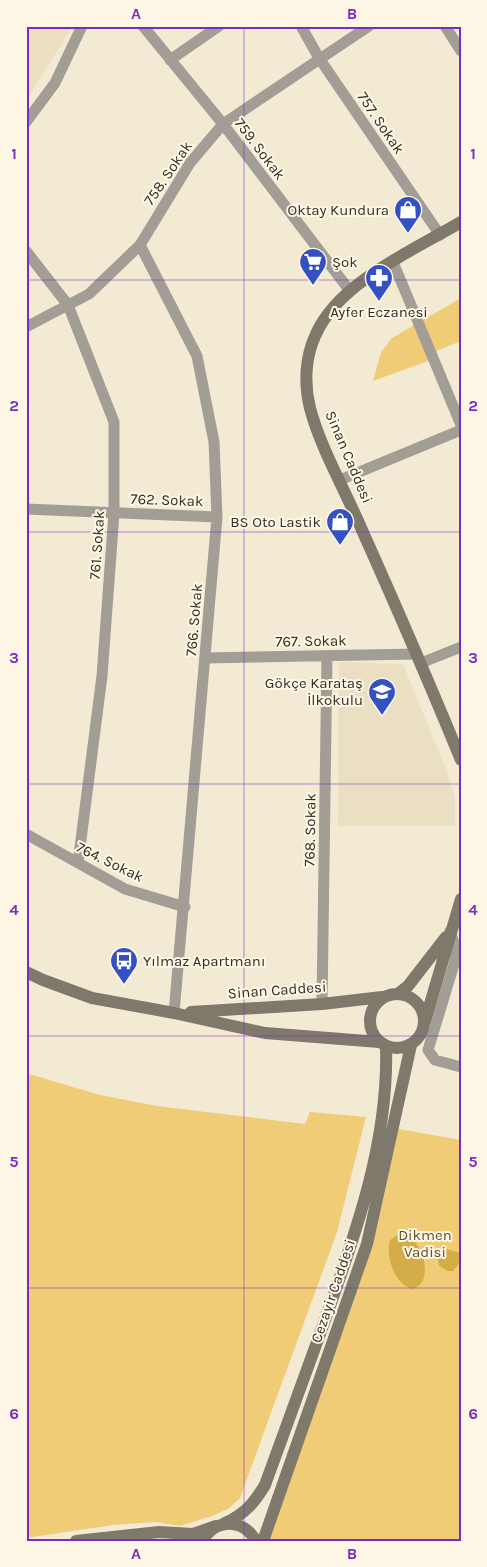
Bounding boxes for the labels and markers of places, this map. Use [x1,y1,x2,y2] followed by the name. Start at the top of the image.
[393,195,423,234] shop icon: Oktay Kundura
[288,201,389,219] place label: Oktay Kundura
[298,247,328,286] supermarket icon: Şok
[332,253,358,271] place label: Şok
[364,263,394,302] pharmacy icon: Ayfer Eczanesi
[330,303,428,321] place label: Ayfer Eczanesi
[325,507,355,546] shop icon: BS Oto Lastik
[230,513,321,531] place label: BS Oto Lastik
[265,674,363,709] place label: Gökçe Karataş İlkokulu
[367,677,397,716] school or university icon: Gökçe Karataş İlkokulu
[109,946,139,985] bus stop icon: Yılmaz Apartmanı
[143,952,265,970] place label: Yılmaz Apartmanı

